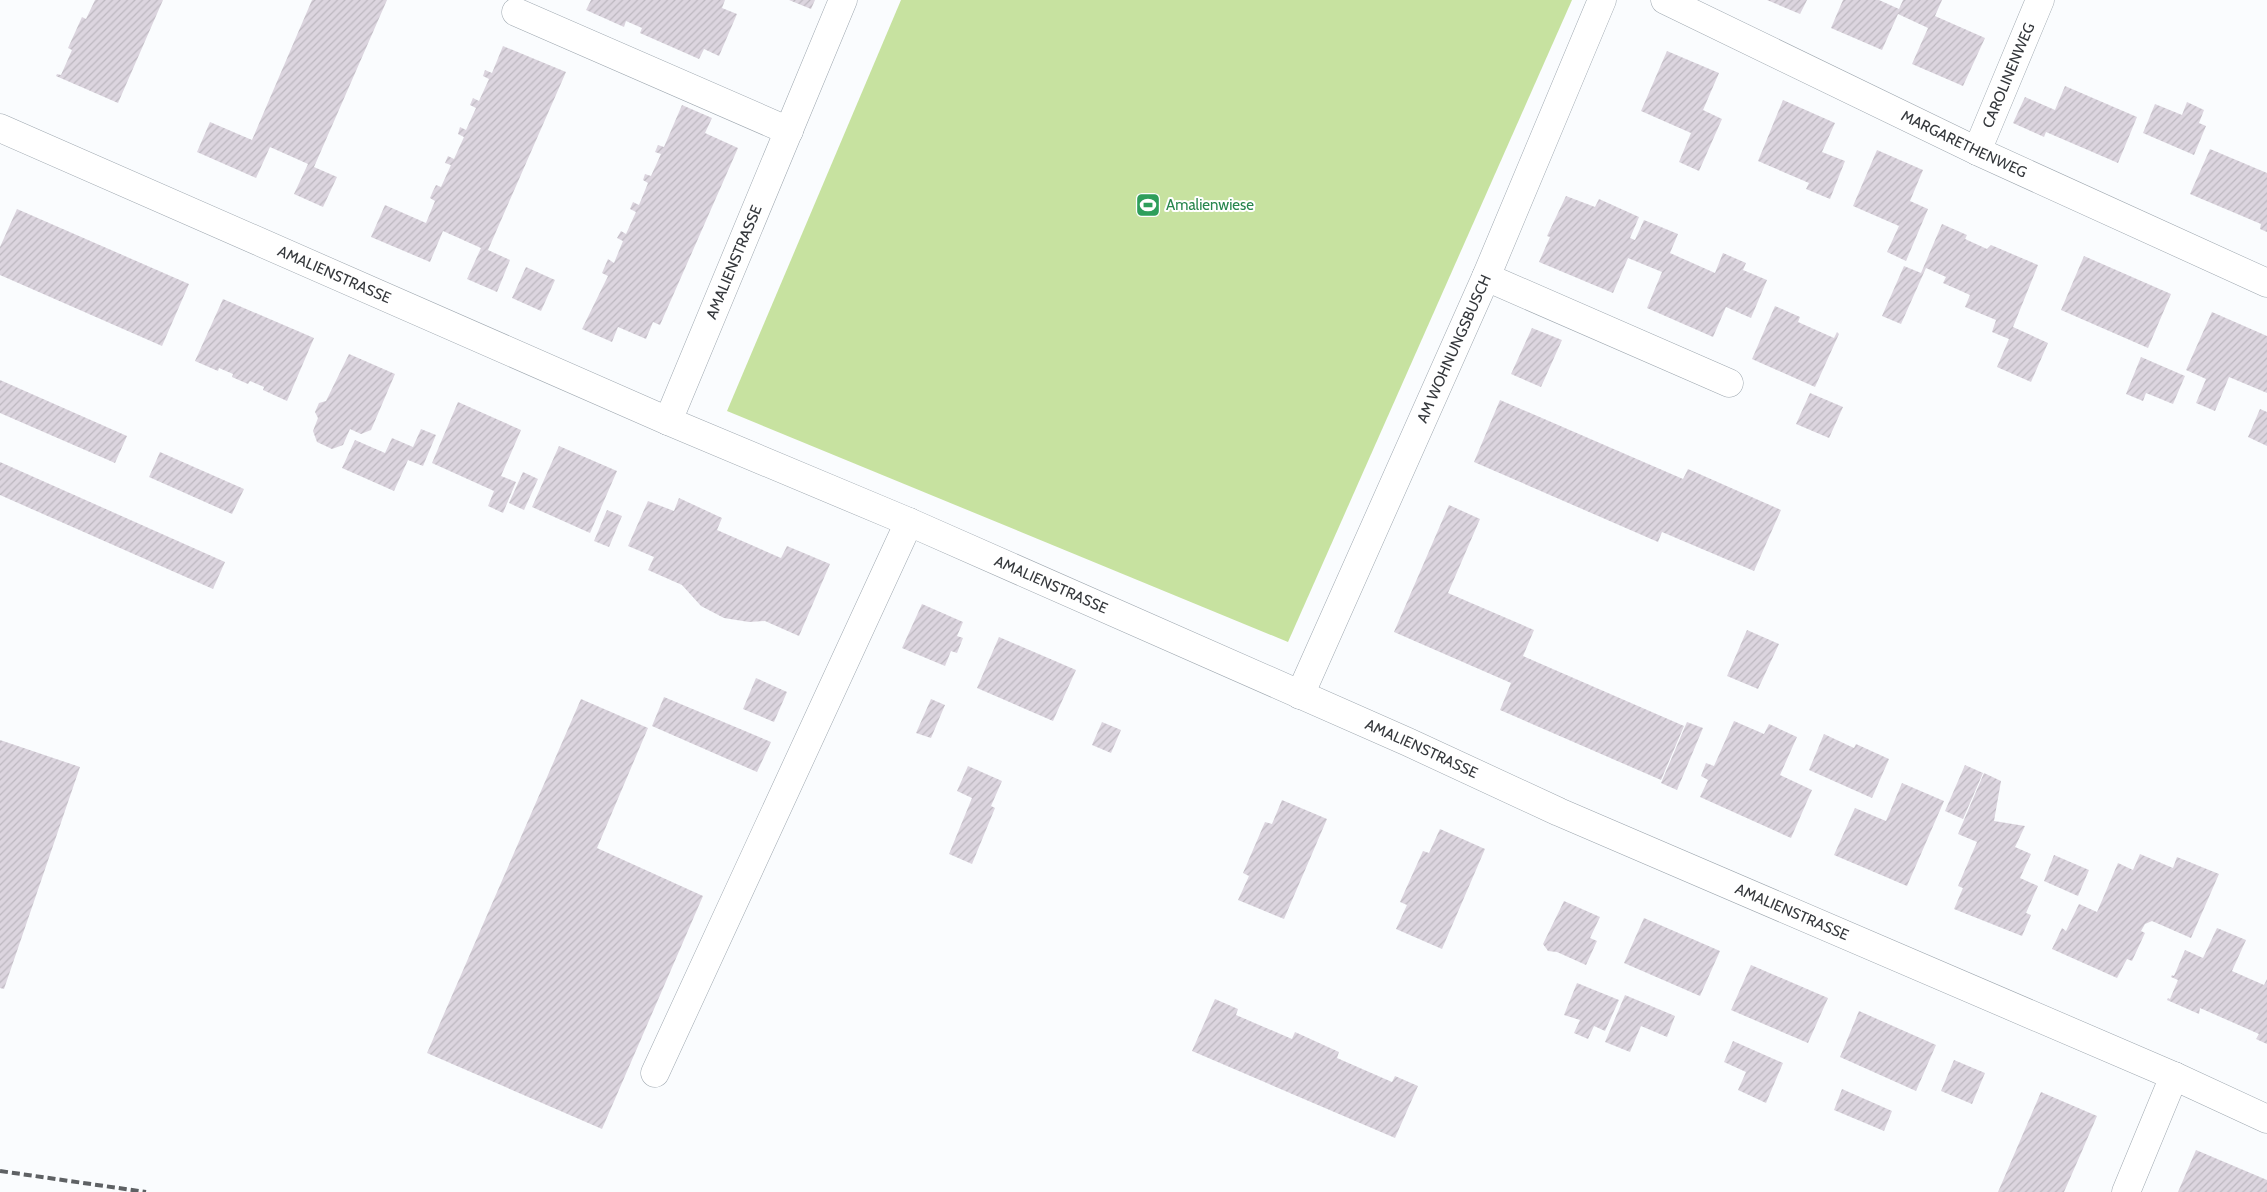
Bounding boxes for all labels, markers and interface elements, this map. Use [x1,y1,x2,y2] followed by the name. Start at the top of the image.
[1979,20,2039,131] street label: CAROLINENWEG
[1898,107,2030,182] street label: MARGARETHENWEG
[1135,192,1161,218] sports icon: Amalienwiese
[1166,196,1254,214] place label: Amalienwiese
[702,202,766,322] street label: AMALIENSTRASSE
[275,242,394,307] street label: AMALIENSTRASSE
[1413,272,1495,426] street label: AM WOHNUNGSBUSCH
[992,552,1110,617] street label: AMALIENSTRASSE
[1362,715,1481,782] street label: AMALIENSTRASSE
[1732,880,1851,944] street label: AMALIENSTRASSE

